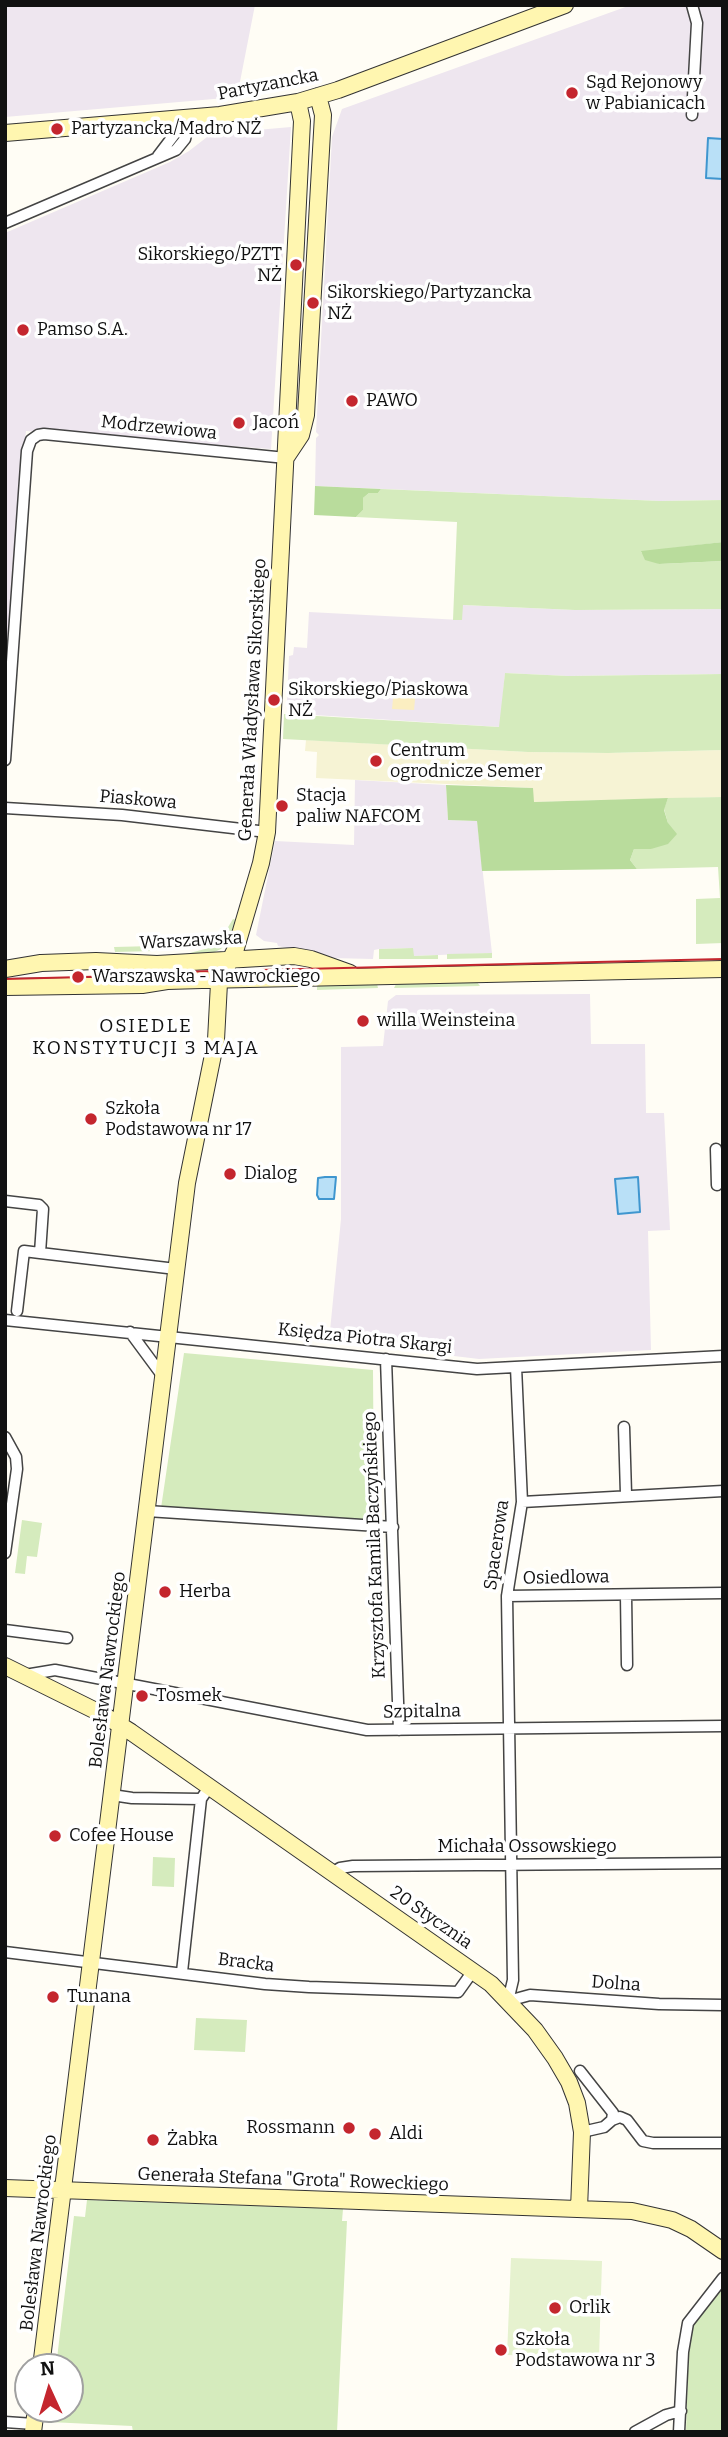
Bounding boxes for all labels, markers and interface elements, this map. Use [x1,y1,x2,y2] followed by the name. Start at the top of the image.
[216,65,320,105] street label: Partyzancka
[586,72,705,114] place label: Sąd Rejonowy w Pabianicach
[564,85,580,101] marker: Sąd Rejonowy w Pabianicach
[71,118,262,140] place label: Partyzancka/Madro NŻ
[49,121,65,137] marker: Partyzancka/Madro NŻ
[138,244,282,286] place label: Sikorskiego/PZTT NŻ
[288,257,304,273] marker: Sikorskiego/PZTT NŻ
[327,282,532,324] place label: Sikorskiego/Partyzancka NŻ
[305,295,321,311] marker: Sikorskiego/Partyzancka NŻ
[37,319,128,341] place label: Pamso S.A.
[15,322,31,338] marker: Pamso S.A.
[366,390,418,412] place label: PAWO
[344,393,360,409] marker: PAWO
[100,411,218,445] street label: Modrzewiowa
[253,412,299,434] place label: Jacoń
[231,415,247,431] marker: Jacoń
[235,558,271,842] street label: Generała Władysława Sikorskiego
[288,679,468,722] place label: Sikorskiego/Piaskowa NŻ
[266,692,282,708] marker: Sikorskiego/Piaskowa NŻ
[390,740,542,782] place label: Centrum ogrodnicze Semer
[368,753,384,769] marker: Centrum ogrodnicze Semer
[296,785,421,828] place label: Stacja paliw NAFCOM
[98,786,178,814] street label: Piaskowa
[274,798,290,814] marker: Stacja paliw NAFCOM
[139,928,243,954] street label: Warszawska
[92,966,320,988] place label: Warszawska - Nawrockiego
[70,969,86,985] marker: Warszawska - Nawrockiego
[377,1010,515,1032] place label: willa Weinsteina
[355,1013,371,1029] marker: willa Weinsteina
[35,1016,257,1060] district label: OSIEDLE KONSTYTUCJI 3 MAJA
[105,1098,251,1140] place label: Szkoła Podstawowa nr 17
[83,1111,99,1127] marker: Szkoła Podstawowa nr 17
[244,1163,297,1185] place label: Dialog
[222,1166,238,1182] marker: Dialog
[277,1319,453,1359] street label: Księdza Piotra Skargi
[360,1411,390,1679] street label: Krzysztofa Kamila Baczyńskiego
[480,1498,514,1592] street label: Spacerowa
[522,1566,610,1590] street label: Osiedlowa
[85,1570,131,1770] street label: Bolesława Nawrockiego
[179,1581,231,1603] place label: Herba
[157,1584,173,1600] marker: Herba
[156,1685,222,1707] place label: Tosmek
[134,1688,150,1704] marker: Tosmek
[383,1701,461,1723] street label: Szpitalna
[69,1825,174,1847] place label: Cofee House
[47,1828,63,1844] marker: Cofee House
[437,1836,617,1858] street label: Michała Ossowskiego
[386,1882,476,1954] street label: 20 Stycznia
[216,1949,276,1977] street label: Bracka
[591,1971,641,1997] street label: Dolna
[67,1986,131,2008] place label: Tunana
[45,1989,61,2005] marker: Tunana
[246,2117,335,2139] place label: Rossmann
[341,2120,357,2136] marker: Rossmann
[389,2123,423,2145] place label: Aldi
[367,2126,383,2142] marker: Aldi
[167,2129,218,2151] place label: Żabka
[145,2132,161,2148] marker: Żabka
[16,2133,62,2333] street label: Bolesława Nawrockiego
[137,2164,449,2196] street label: Generała Stefana "Grota" Roweckiego
[569,2297,610,2319] place label: Orlik
[547,2300,563,2316] marker: Orlik
[515,2329,656,2372] place label: Szkoła Podstawowa nr 3
[493,2342,509,2358] marker: Szkoła Podstawowa nr 3
[14,2353,84,2423] north arrow
[40,2357,56,2381] text: N

